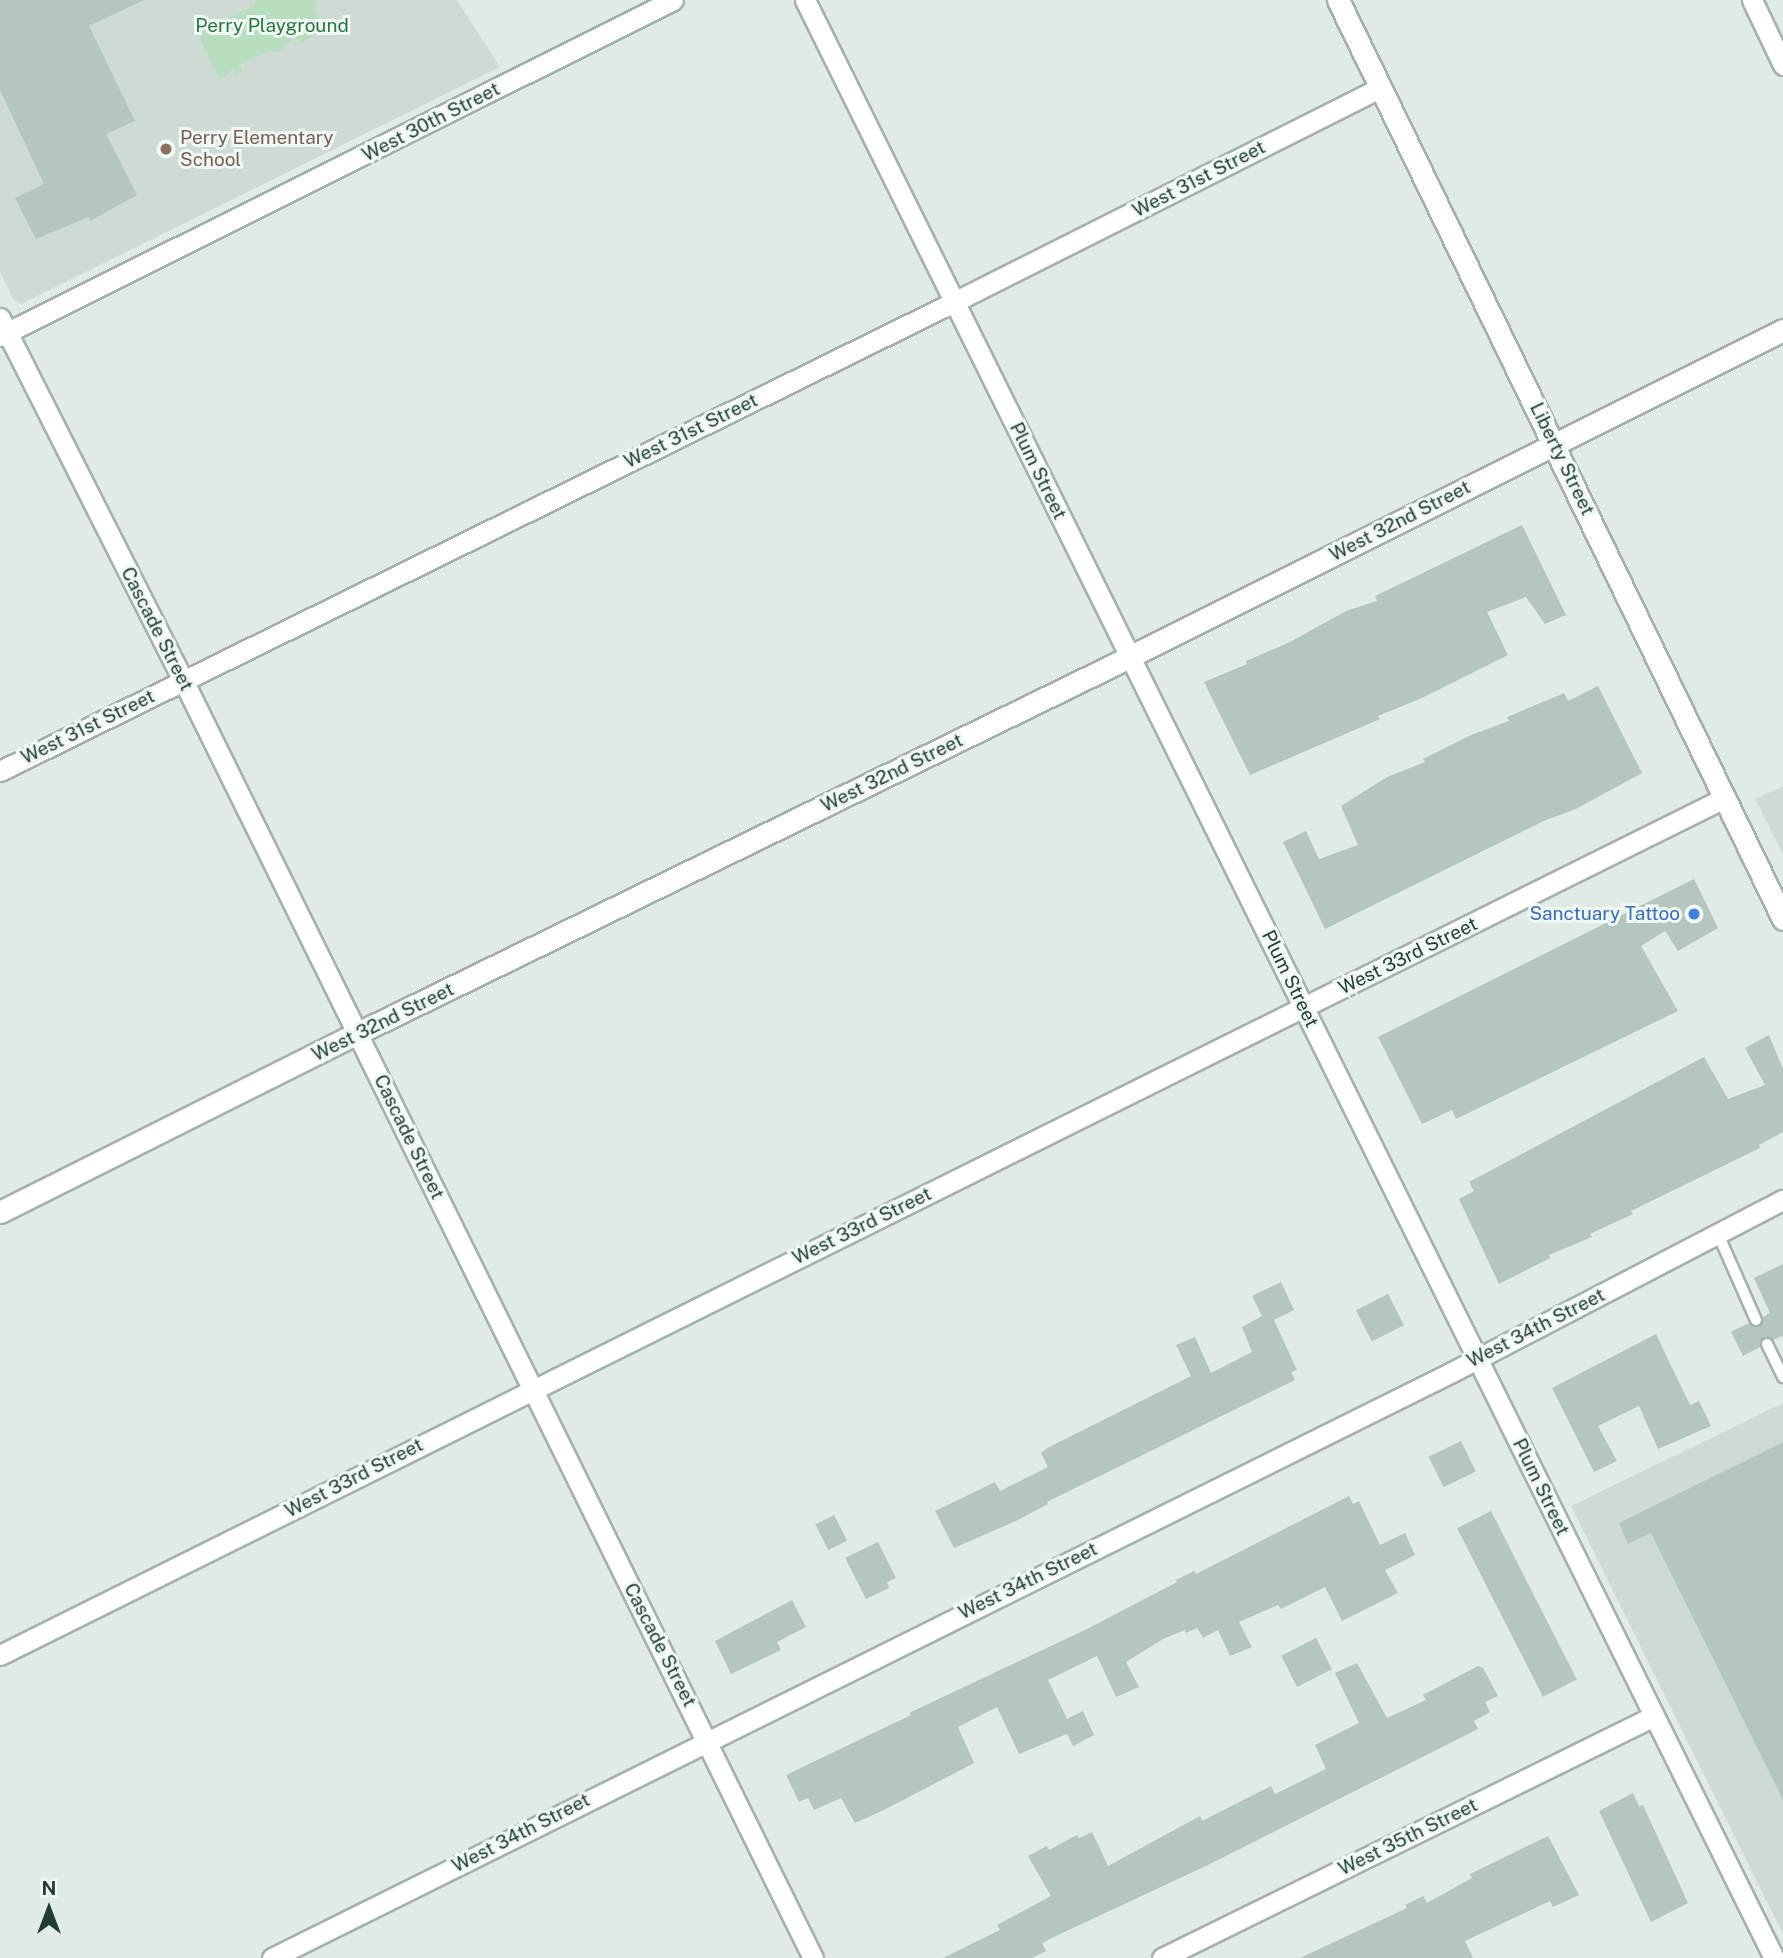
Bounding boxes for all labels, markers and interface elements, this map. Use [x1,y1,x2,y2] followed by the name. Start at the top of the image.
[195,15,349,37] park label: Perry Playground
[358,77,504,167] street label: West 30th Street
[180,127,334,171] place label: Perry Elementary School
[1129,136,1269,222] street label: West 31st Street
[158,141,174,157] marker: Perry Elementary School
[620,389,762,473] street label: West 31st Street
[1525,399,1599,519] street label: Liberty Street
[1005,419,1071,523] street label: Plum Street
[1326,476,1474,566] street label: West 32nd Street
[116,563,198,695] street label: Cascade Street
[17,685,159,769] street label: West 31st Street
[817,729,967,817] street label: West 32nd Street
[1529,903,1680,925] place label: Sanctuary Tattoo
[1686,906,1702,922] marker: Sanctuary Tattoo
[1335,912,1481,1000] street label: West 33rd Street
[1257,927,1323,1031] street label: Plum Street
[308,978,458,1066] street label: West 32nd Street
[369,1071,449,1203] street label: Cascade Street
[789,1182,935,1270] street label: West 33rd Street
[1463,1283,1609,1373] street label: West 34th Street
[281,1433,427,1523] street label: West 33rd Street
[1508,1435,1574,1539] street label: Plum Street
[955,1538,1101,1624] street label: West 34th Street
[619,1579,701,1711] street label: Cascade Street
[448,1788,594,1878] street label: West 34th Street
[1335,1793,1481,1881] street label: West 35th Street
[14,1874,84,1944] north arrow
[42,1877,56,1899] text: N

